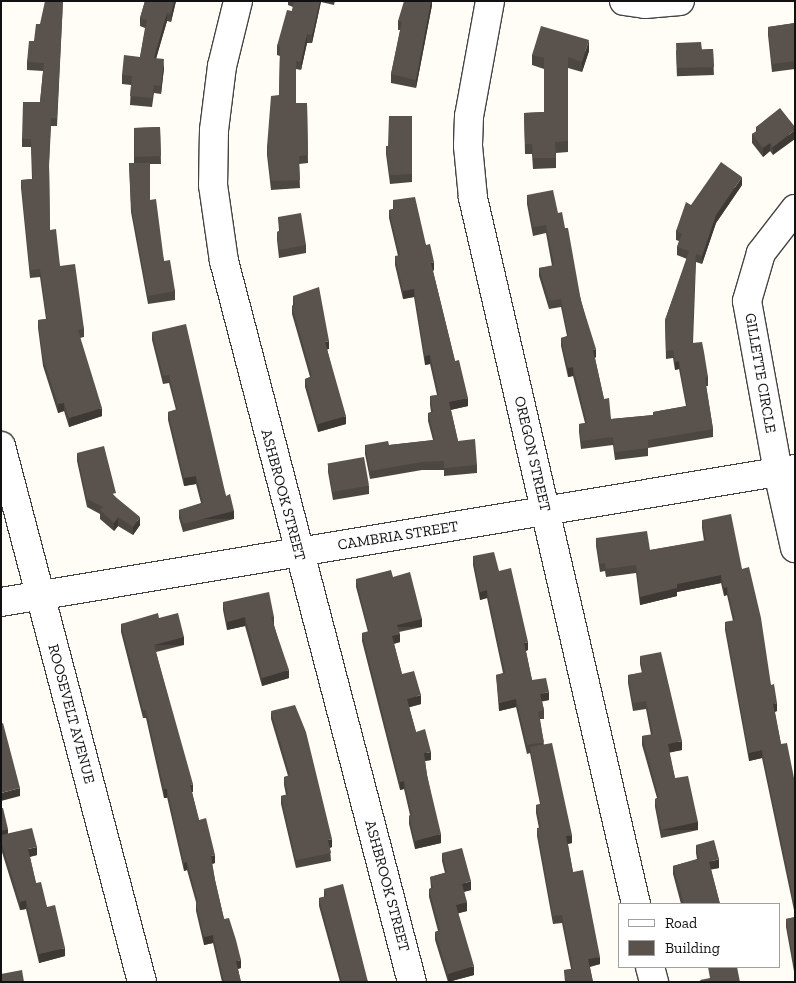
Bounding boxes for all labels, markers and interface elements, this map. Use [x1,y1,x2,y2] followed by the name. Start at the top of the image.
[741,312,779,434] street label: GILLETTE CIRCLE
[510,395,554,513] street label: OREGON STREET
[257,427,309,563] street label: ASHBROOK STREET
[336,518,460,554] street label: CAMBRIA STREET
[44,642,98,786] street label: ROOSEVELT AVENUE
[361,818,413,954] street label: ASHBROOK STREET
[618,903,781,968] legend
[665,914,697,932] text: Road
[665,939,720,957] text: Building

